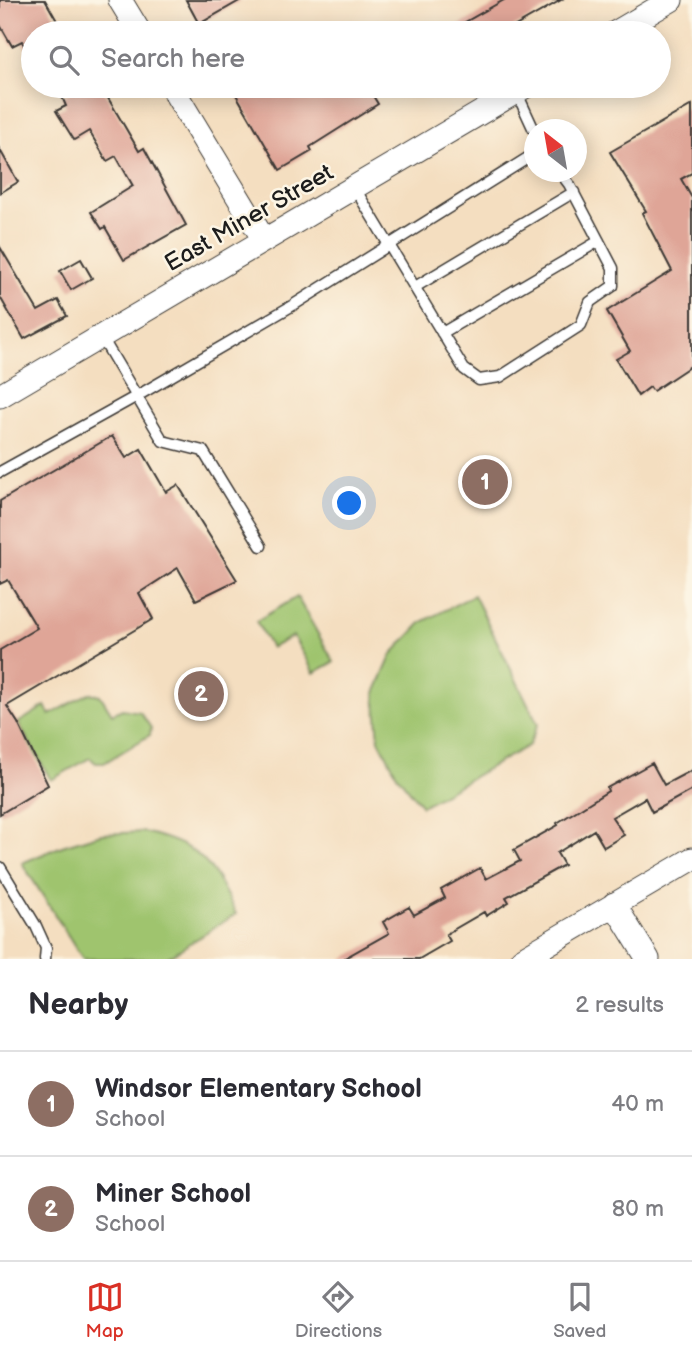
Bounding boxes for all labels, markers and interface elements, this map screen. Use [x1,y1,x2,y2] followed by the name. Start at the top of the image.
[21,21,671,98] search box
[45,41,83,79] icon: search
[101,44,245,75] text: Search here
[524,119,587,182] north arrow
[160,158,339,278] street label: East Miner Street
[462,456,508,508] pin: 1
[332,486,366,520] your location
[178,668,224,720] pin: 2
[28,987,128,1023] text: Nearby
[575,991,664,1019] text: 2 results
[95,1074,422,1105] text: Windsor Elementary School
[46,1090,56,1118] text: 1
[611,1090,664,1118] text: 40 m
[95,1105,165,1133] text: School
[95,1179,251,1210] text: Miner School
[44,1195,58,1223] text: 2
[612,1195,664,1223] text: 80 m
[95,1210,165,1238] text: School
[86,1278,124,1343] tab: Map
[295,1278,382,1343] tab: Directions
[553,1278,606,1343] tab: Saved

